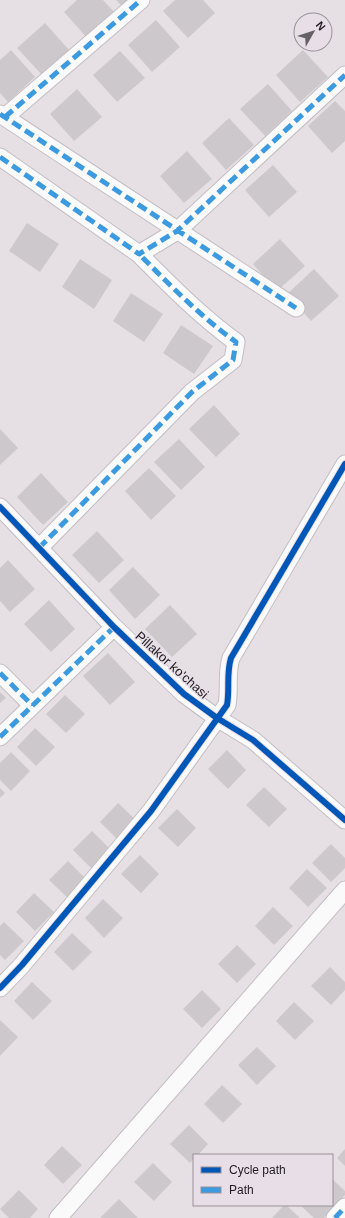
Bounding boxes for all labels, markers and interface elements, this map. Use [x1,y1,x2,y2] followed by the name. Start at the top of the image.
[293,12,333,52] north arrow
[314,19,328,33] text: N
[133,628,212,702] street label: Pillakor ko'chasi
[193,1154,333,1206] legend
[229,1163,286,1177] text: Cycle path
[229,1183,254,1197] text: Path

